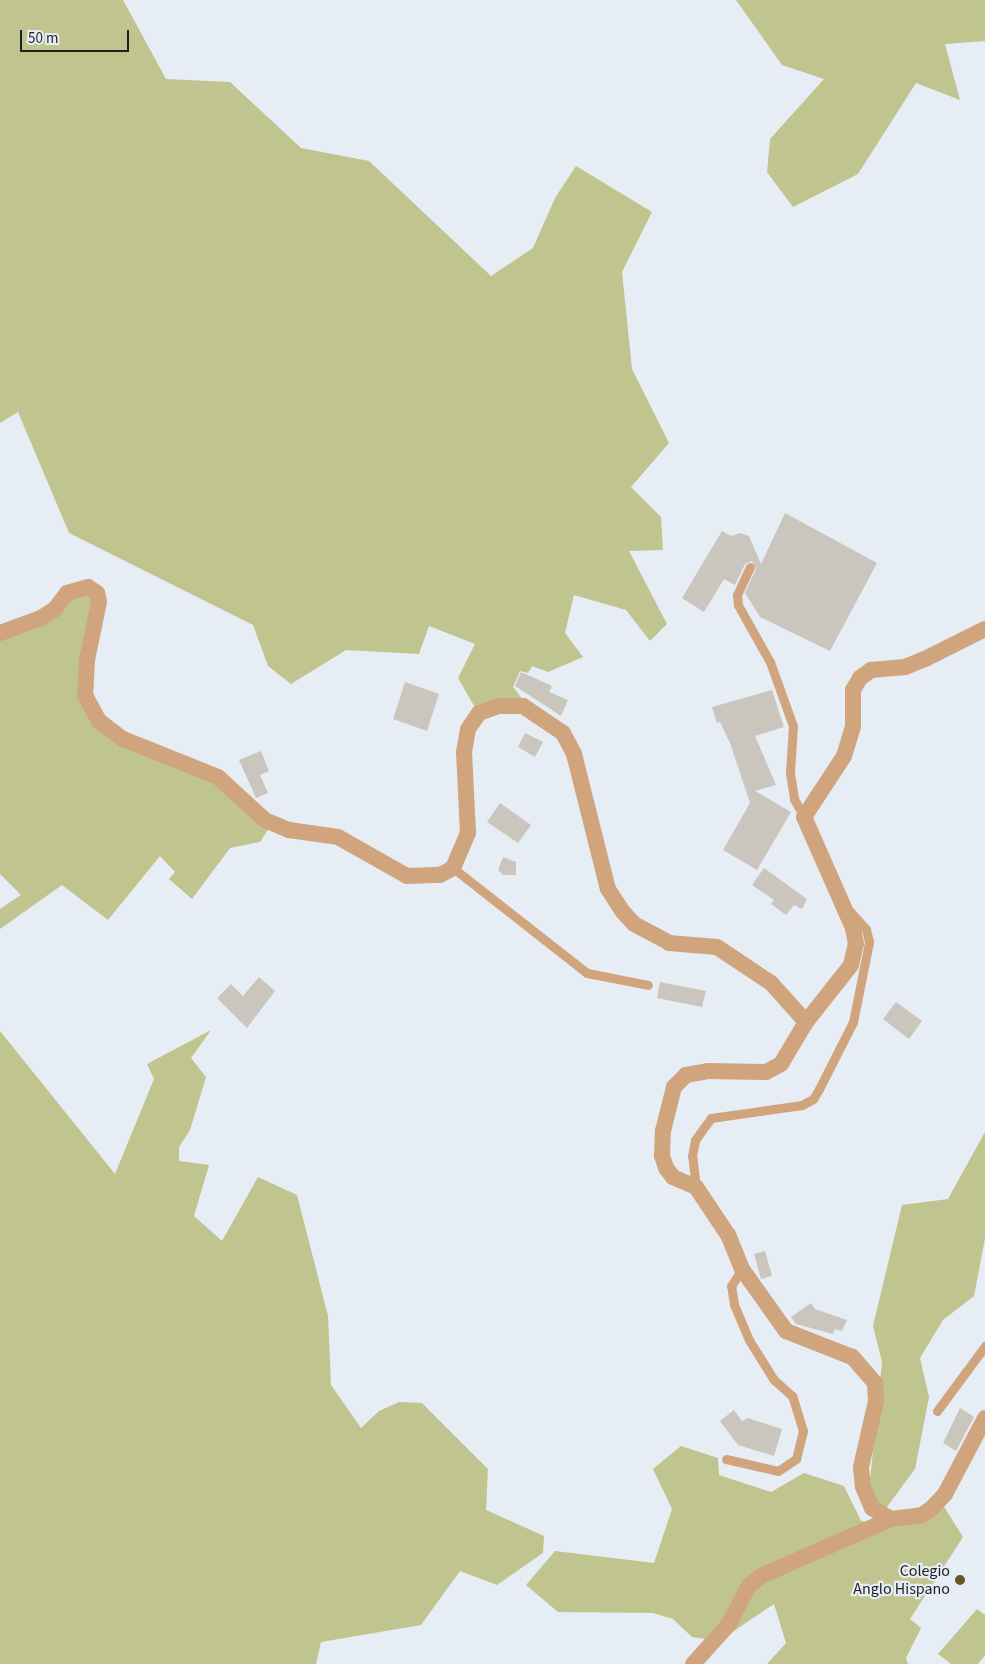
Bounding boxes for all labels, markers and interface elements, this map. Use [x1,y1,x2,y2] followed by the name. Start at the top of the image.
[22,20,131,52] scale bar
[28,28,58,49] text: 50 m
[853,1561,950,1599] place label: Colegio Anglo Hispano
[954,1574,966,1586] marker: Colegio Anglo Hispano

